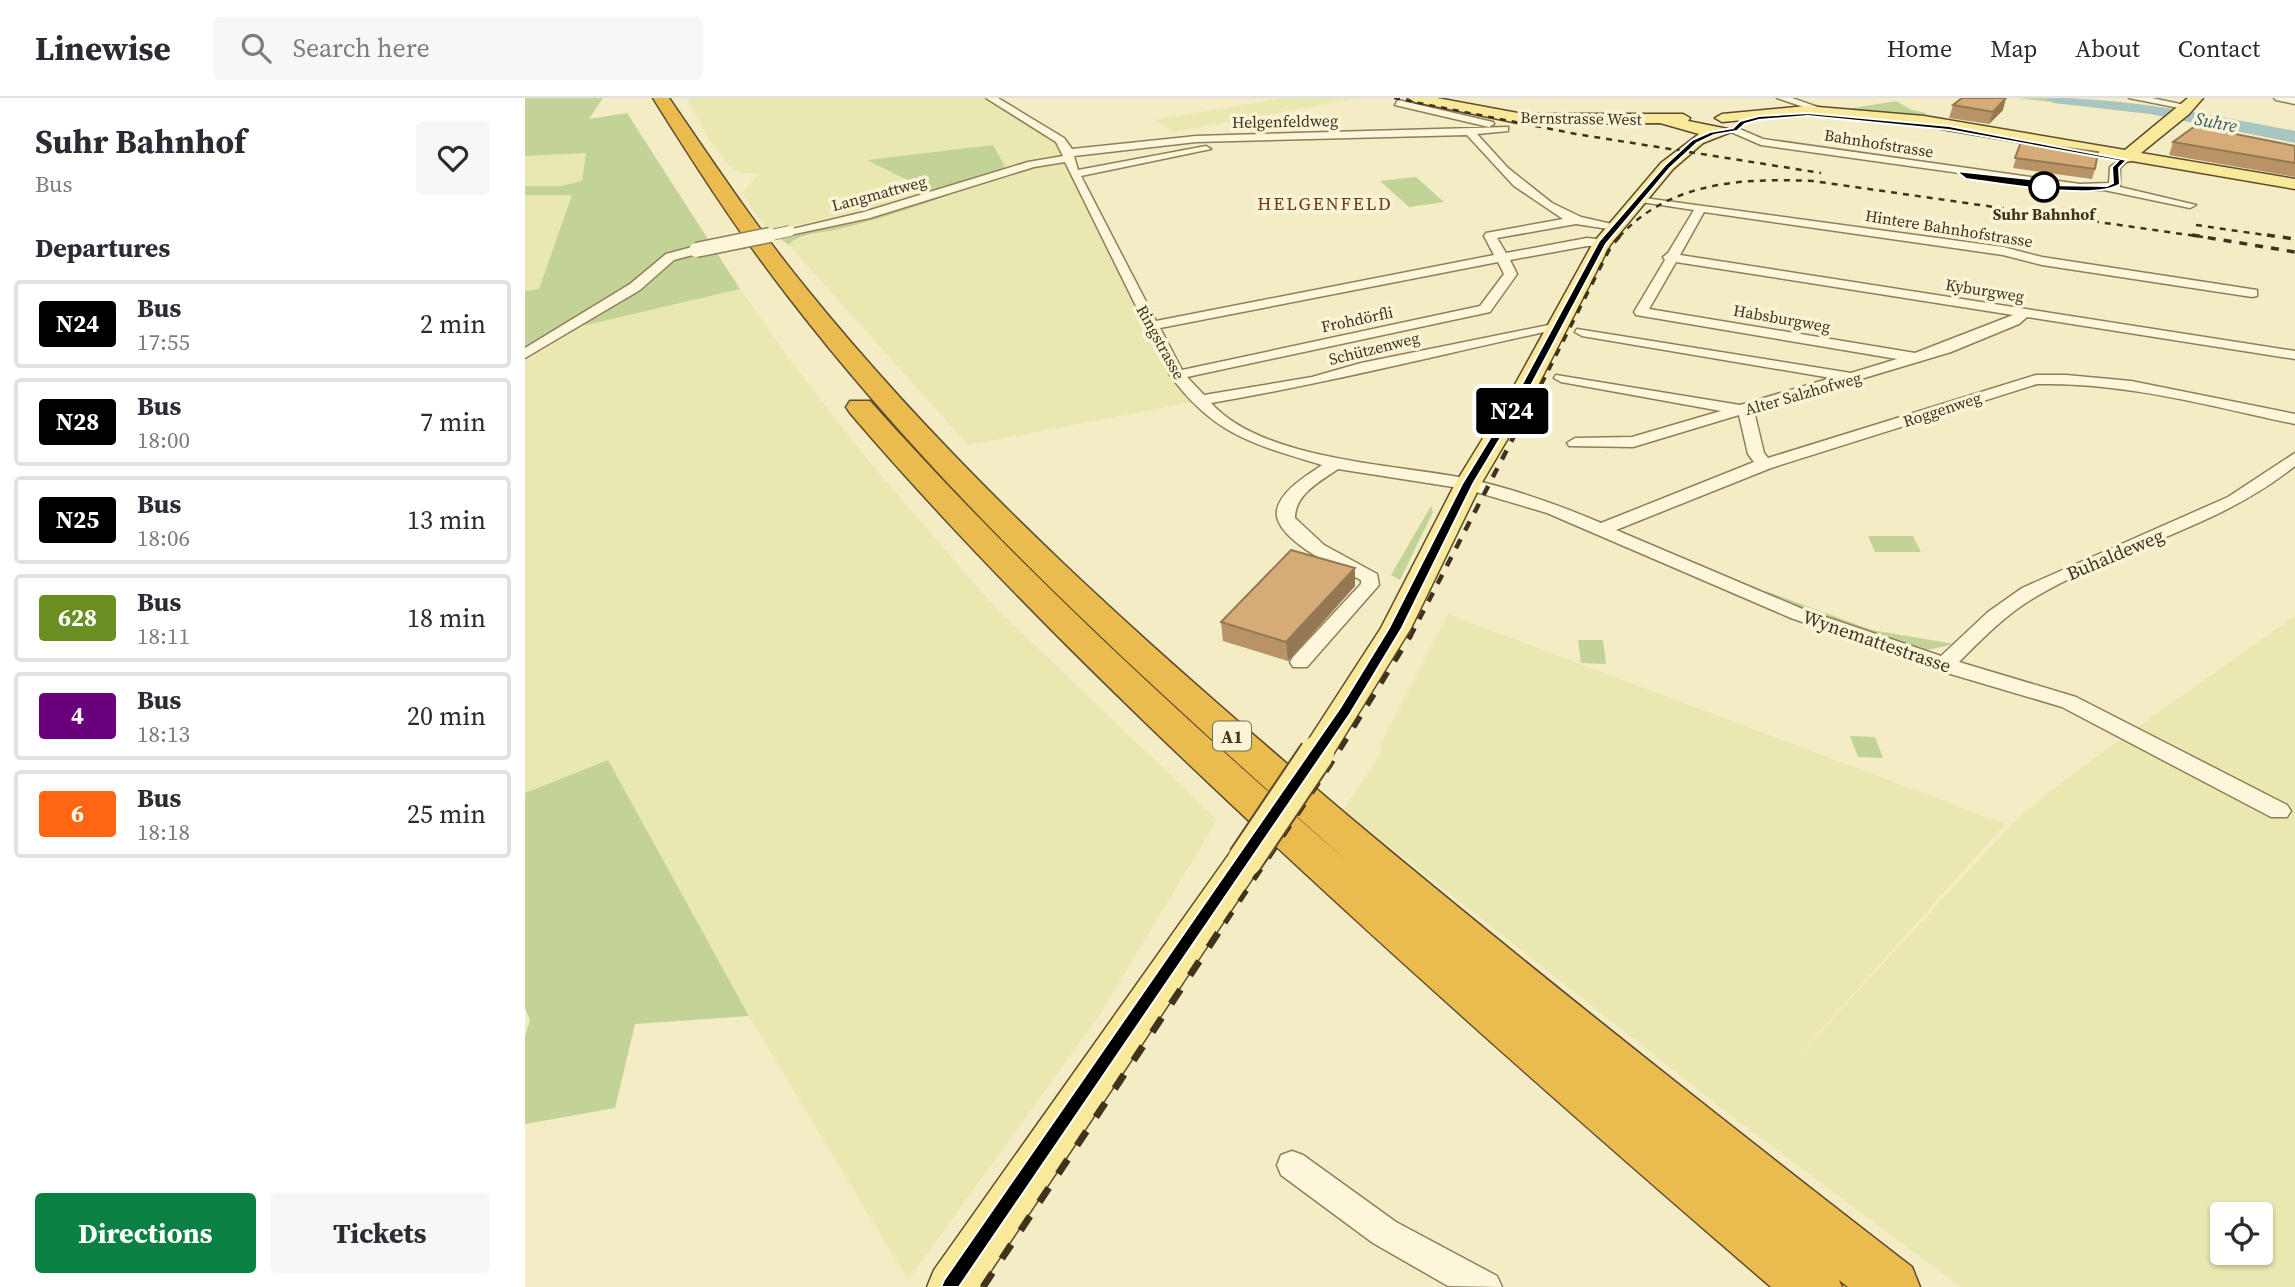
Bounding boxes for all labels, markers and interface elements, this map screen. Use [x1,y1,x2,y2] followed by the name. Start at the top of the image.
[213,17,703,80] search box
[35,26,171,71] text: Linewise
[237,29,275,67] icon: search
[293,30,430,66] text: Search here
[1887,32,1952,65] text: Home
[1990,32,2037,65] text: Map
[2075,32,2140,65] text: About
[2178,32,2260,65] text: Contact
[1520,106,1643,130] street label: Bernstrasse West
[2193,106,2240,138] water label: Suhre
[1232,109,1338,133] street label: Helgenfeldweg
[35,119,246,164] text: Suhr Bahnhof
[416,121,490,195] button: heart
[1823,123,1935,163] street label: Bahnhofstrasse
[35,168,72,200] text: Bus
[829,170,929,216] street label: Langmattweg
[2029,172,2059,202] marker: Suhr Bahnhof
[1257,191,1393,216] district label: HELGENFELD
[1993,203,2097,225] place label: Suhr Bahnhof
[1864,204,2034,252] street label: Hintere Bahnhofstrasse
[35,230,170,266] text: Departures
[1944,273,2026,307] street label: Kyburgweg
[137,290,181,326] text: Bus
[1732,299,1832,337] street label: Habsburgweg
[1131,301,1191,383] street label: Ringstrasse
[1319,301,1395,337] street label: Frohdörfli
[420,306,486,342] text: 2 min
[56,307,99,340] text: N24
[137,326,190,358] text: 17:55
[1326,326,1422,370] street label: Schützenweg
[1742,366,1864,420] street label: Alter Salzhofweg
[1900,386,1984,432] street label: Roggenweg
[137,388,181,424] text: Bus
[1472,388,1552,434] line badge: N24
[1490,394,1534,427] text: N24
[420,404,486,440] text: 7 min
[56,405,99,438] text: N28
[137,424,190,456] text: 18:00
[137,486,181,522] text: Bus
[407,502,486,538] text: 13 min
[56,503,99,536] text: N25
[137,522,190,554] text: 18:06
[2062,522,2168,586] street label: Buhaldeweg
[137,584,181,620] text: Bus
[407,600,486,636] text: 18 min
[58,601,97,634] text: 628
[1799,603,1955,679] street label: Wynemattestrasse
[137,620,190,652] text: 18:11
[137,682,181,718] text: Bus
[407,698,486,734] text: 20 min
[71,699,84,732] text: 4
[137,718,190,750] text: 18:13
[1213,722,1251,750] road number: A1
[137,780,181,816] text: Bus
[407,796,486,832] text: 25 min
[71,797,84,830] text: 6
[137,816,190,848] text: 18:18
[35,1193,256,1273] button: Directions
[270,1193,490,1273] button: Tickets
[2210,1202,2273,1265] map controls
[2210,1202,2273,1265] button: locate

